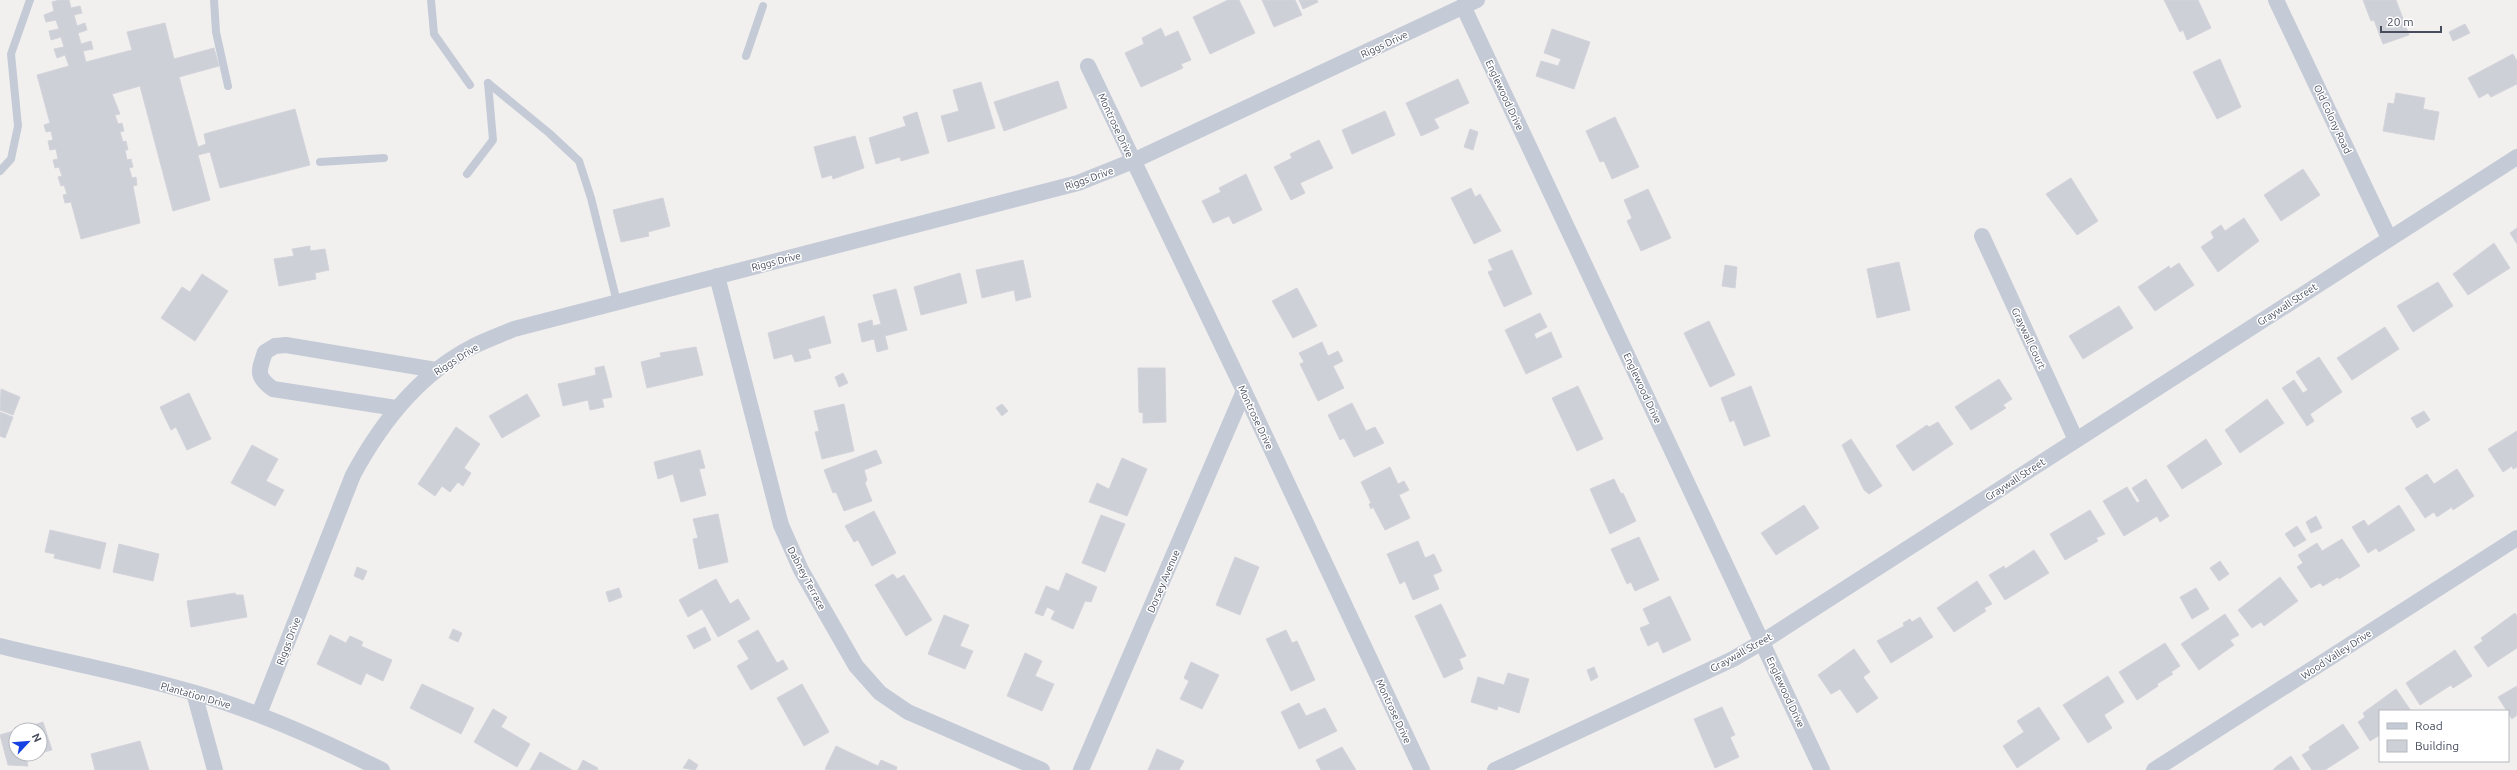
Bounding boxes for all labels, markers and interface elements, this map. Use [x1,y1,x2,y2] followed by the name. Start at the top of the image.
[2381,8,2441,34] scale bar
[2387,15,2414,28] text: 20 m
[1359,29,1409,60] street label: Riggs Drive
[1483,58,1526,132] street label: Englewood Drive
[2312,83,2353,156] street label: Old Colony Road
[1096,91,1135,159] street label: Montrose Drive
[1064,165,1115,192] street label: Riggs Drive
[750,250,802,273] street label: Riggs Drive
[2255,281,2319,328] street label: Graywall Street
[2010,306,2048,371] street label: Graywall Court
[432,341,481,377] street label: Riggs Drive
[1621,351,1664,425] street label: Englewood Drive
[1236,383,1275,451] street label: Montrose Drive
[1983,456,2047,503] street label: Graywall Street
[785,545,828,612] street label: Dabney Terrace
[1145,548,1182,614] street label: Dorsey Avenue
[274,616,303,667] street label: Riggs Drive
[2299,628,2374,681] street label: Wood Valley Drive
[1708,631,1774,674] street label: Graywall Street
[1764,655,1807,729] street label: Englewood Drive
[1374,677,1413,745] street label: Montrose Drive
[160,680,232,711] street label: Plantation Drive
[2379,710,2509,762] legend
[2415,719,2443,732] text: Road
[8,722,48,762] north arrow
[30,731,44,744] text: N
[2415,739,2459,752] text: Building

